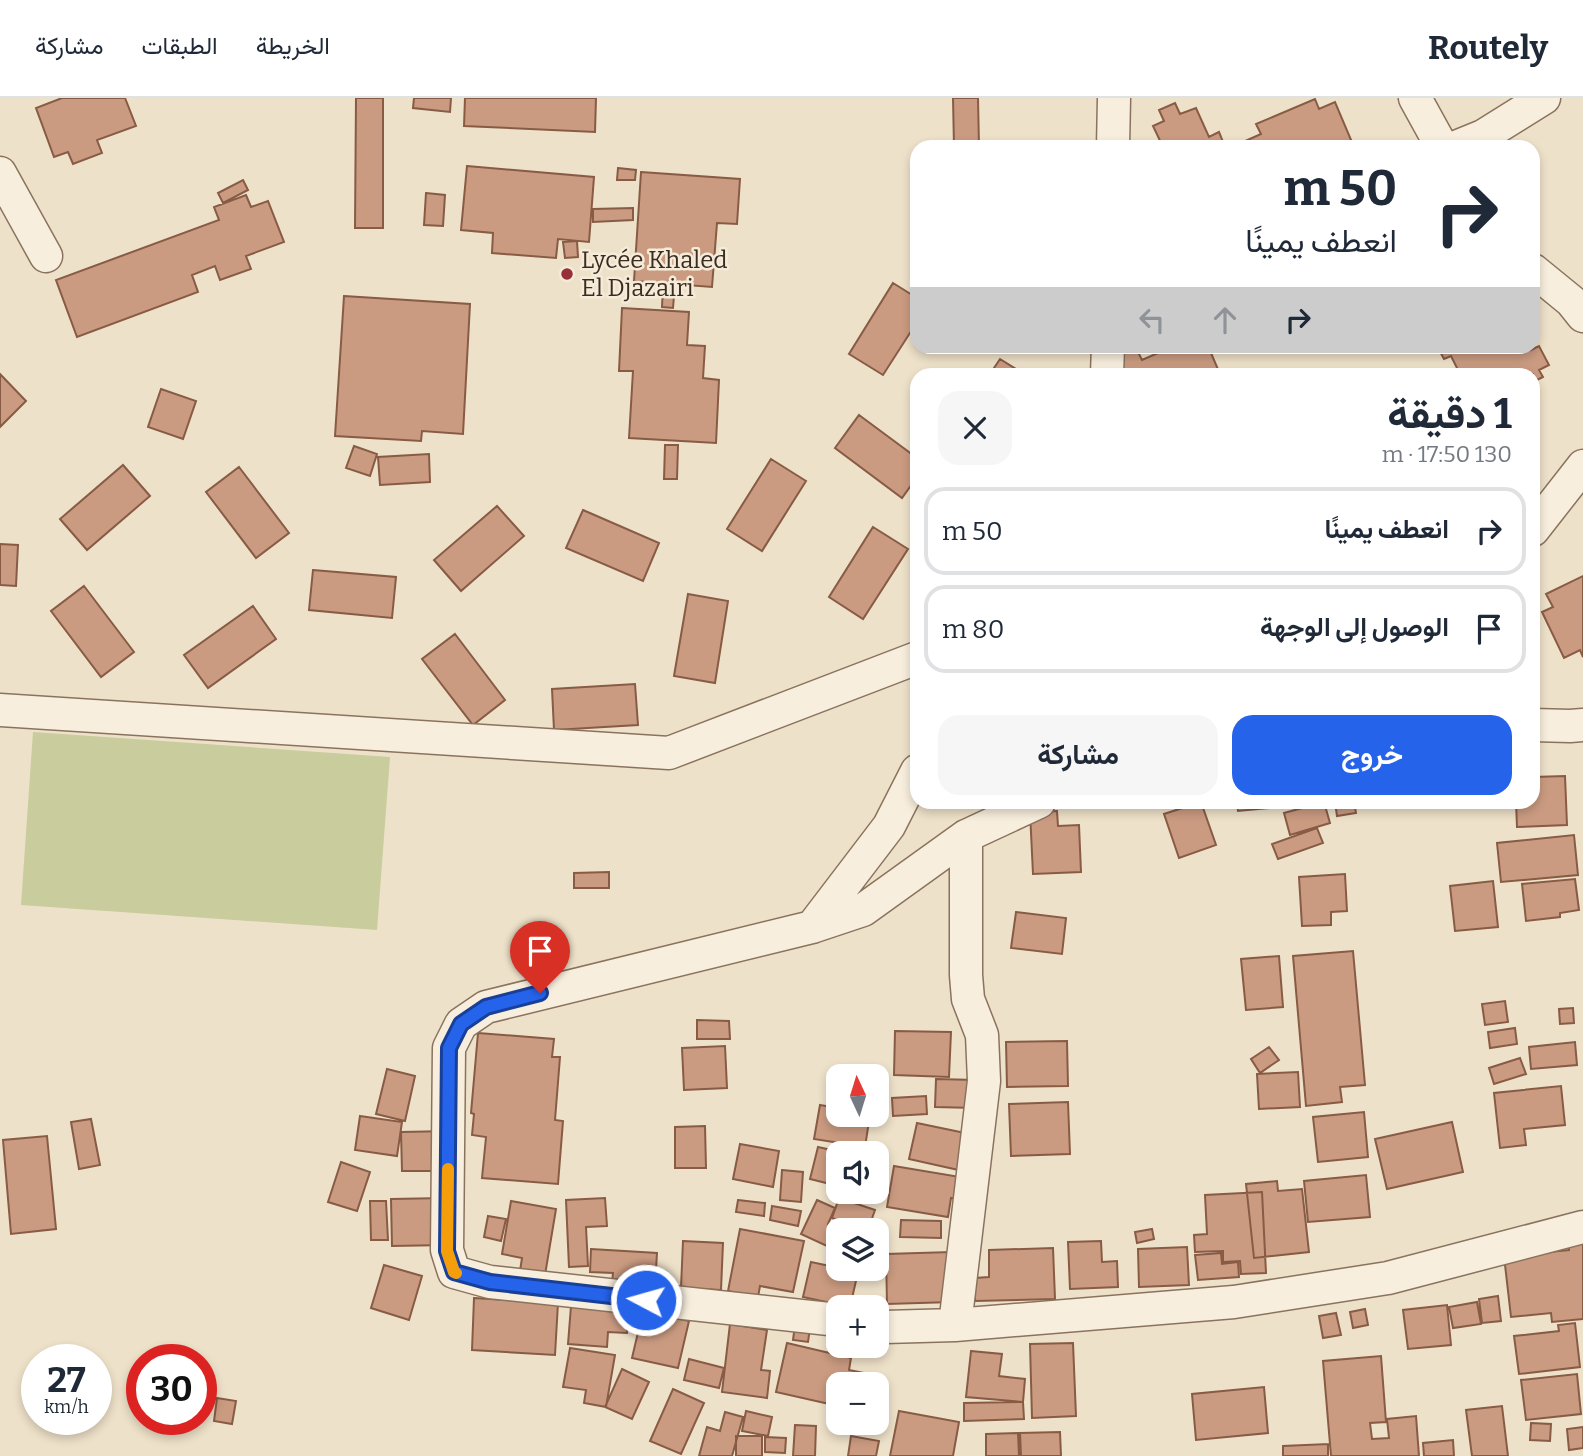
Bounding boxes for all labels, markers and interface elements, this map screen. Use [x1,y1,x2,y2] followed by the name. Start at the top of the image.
[1428,28,1548,68] text: Routely
[35,32,103,60] text: مشاركة
[141,32,218,60] text: الطبقات
[256,32,330,60] text: الخريطة
[1284,159,1397,218] text: 50 m
[1421,168,1512,259] icon: right
[1245,222,1397,260] text: انعطف يمينًا
[581,246,728,302] place label: Lycée Khaled El Djazairi
[559,266,575,282] marker: Lycée Khaled El Djazairi
[1133,301,1171,339] icon: left
[1206,301,1244,339] icon: ahead
[1279,301,1317,339] icon: right
[1387,389,1512,439] text: 1 دقيقة
[938,391,1012,465] button: close
[1382,440,1512,468] text: 130 m · 17:50
[1470,512,1508,550] icon: right
[1324,514,1449,545] text: انعطف يمينًا
[942,516,1003,547] text: 50 m
[1470,610,1508,648] icon: arrive
[1260,612,1449,643] text: الوصول إلى الوجهة
[942,614,1004,645] text: 80 m
[938,715,1218,795] button: مشاركة
[1232,715,1512,795] button: خروج
[510,921,570,993] pin
[521,932,559,970] icon: arrive
[826,1064,889,1127] north arrow
[826,1064,889,1435] map controls
[826,1141,889,1204] button: sound
[826,1218,889,1281] button: layers
[609,1263,683,1337] position arrow
[826,1295,889,1358] button: +
[126,1344,217,1435] speed limit sign: 30
[47,1359,86,1401] text: 27
[826,1372,889,1435] button: −
[44,1396,89,1418] text: km/h

